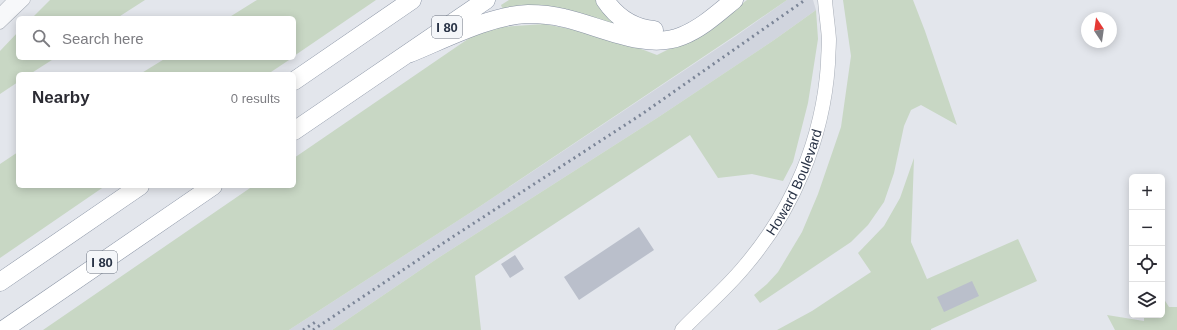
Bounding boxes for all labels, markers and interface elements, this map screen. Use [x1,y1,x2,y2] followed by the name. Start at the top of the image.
[1081,12,1117,48] north arrow
[16,16,296,60] search box
[432,16,462,38] road number: I 80
[30,27,52,49] icon: search
[62,30,144,47] text: Search here
[32,88,90,107] text: Nearby
[231,91,280,106] text: 0 results
[763,127,825,238] street label: Howard Boulevard
[1129,174,1165,318] map controls
[1129,174,1165,210] button: +
[1129,210,1165,246] button: −
[1129,246,1165,282] button: locate
[87,251,117,273] road number: I 80
[1129,282,1165,318] button: layers

